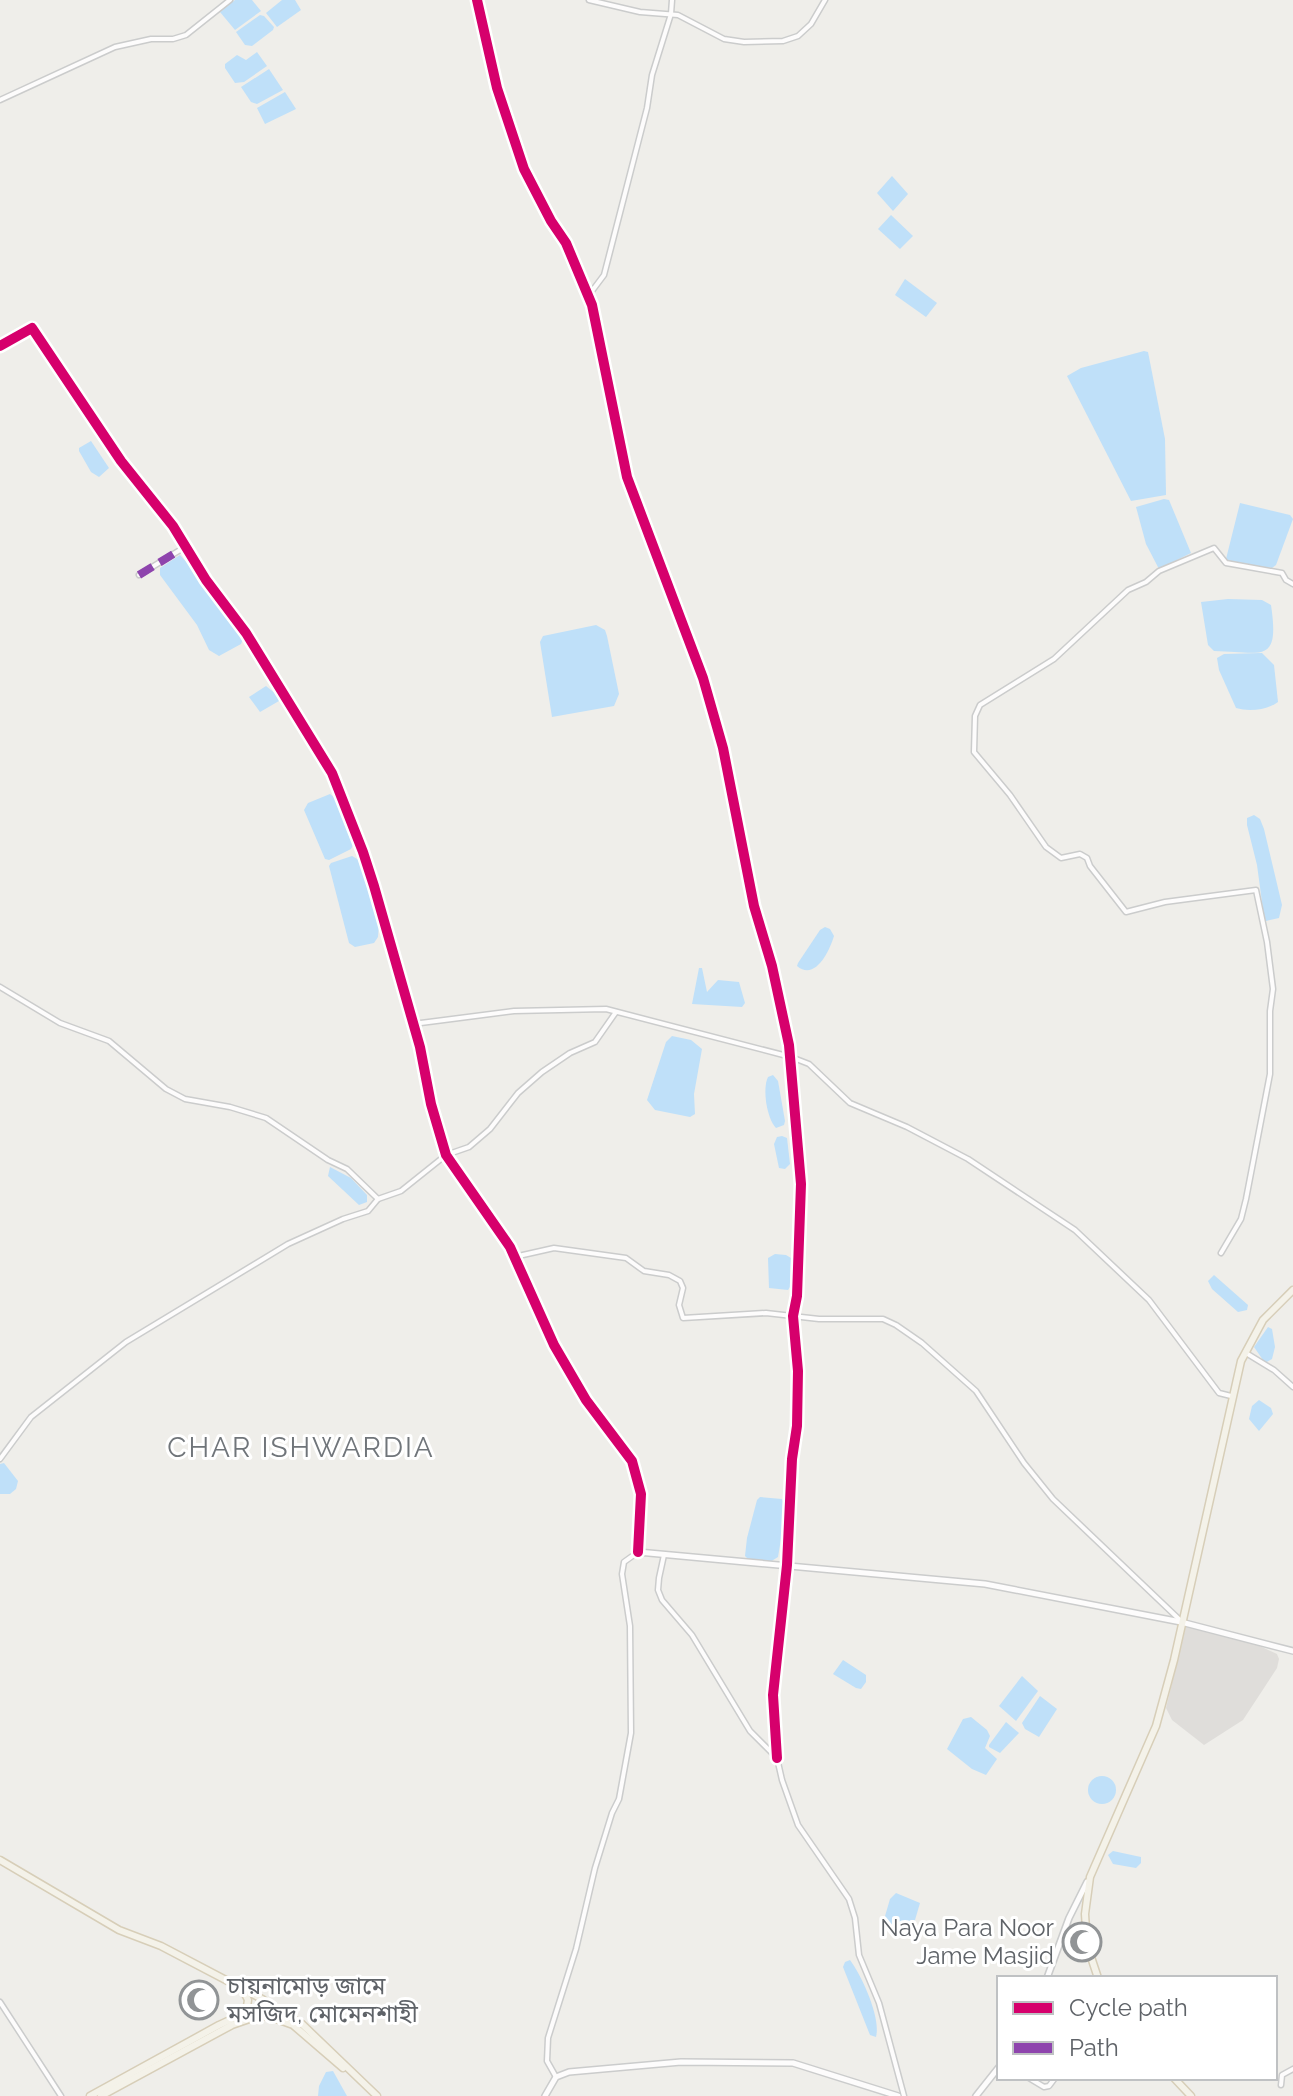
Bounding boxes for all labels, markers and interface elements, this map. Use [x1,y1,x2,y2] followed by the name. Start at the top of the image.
[167,1431,435,1464] district label: CHAR ISHWARDIA
[880,1913,1055,1970] place label: Naya Para Noor Jame Masjid
[1061,1921,1103,1963] mosque icon: Naya Para Noor Jame Masjid
[226,1971,419,2028] place label: চায়নামোড় জামে মসজিদ, মোমেনশাহী
[997,1976,1277,2080] legend
[178,1979,220,2021] mosque icon: চায়নামোড় জামে মসজিদ, মোমেনশাহী
[1069,1993,1188,2022] text: Cycle path
[1069,2033,1119,2062] text: Path

